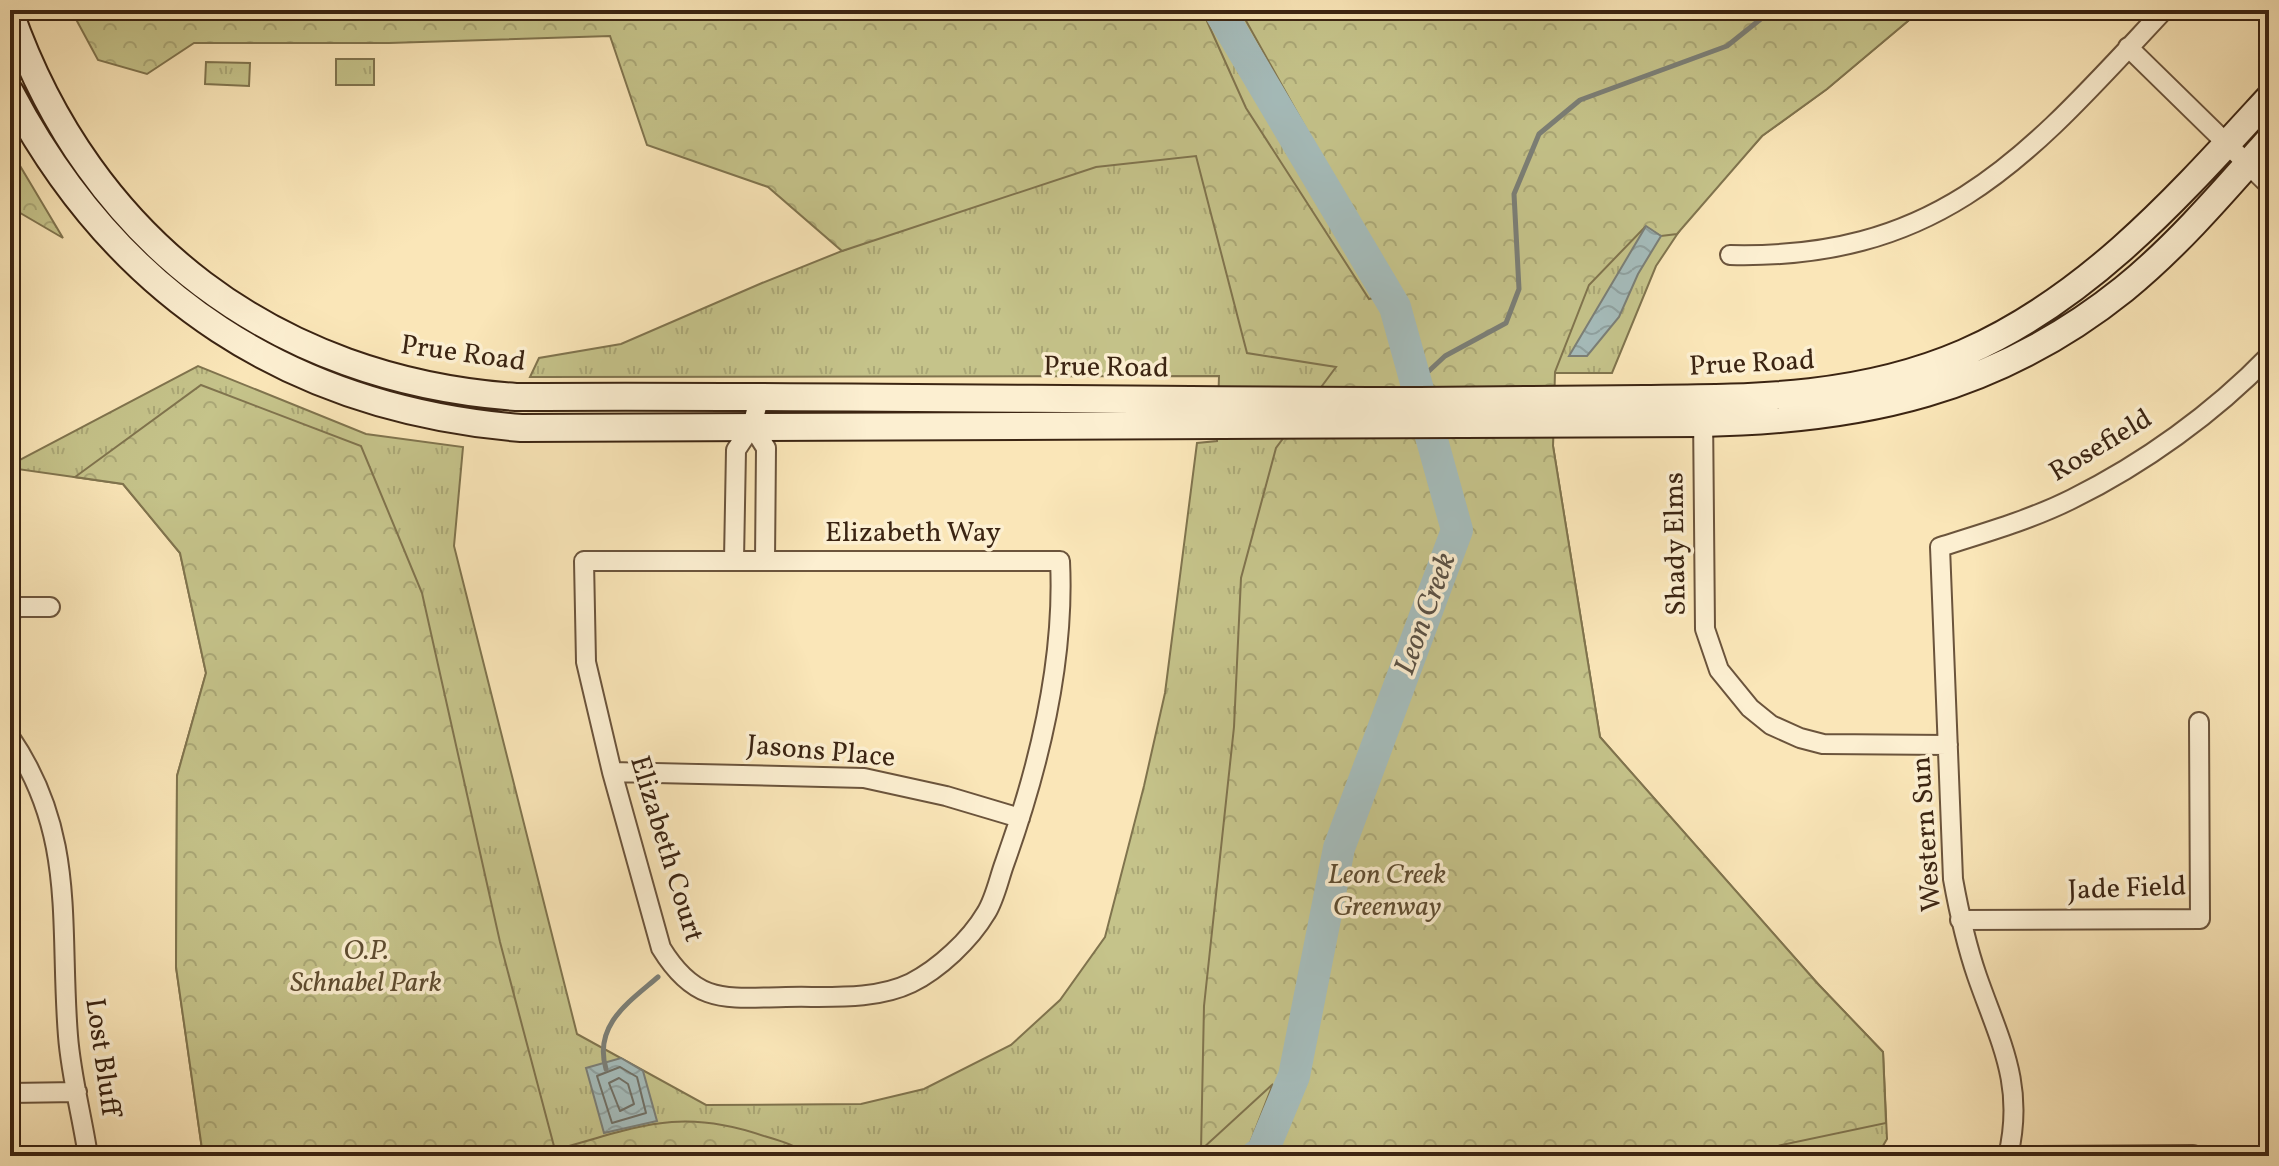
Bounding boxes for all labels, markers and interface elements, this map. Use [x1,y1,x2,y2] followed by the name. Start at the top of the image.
[398,326,528,382] street label: Prue Road
[1688,341,1816,387] street label: Prue Road
[1043,347,1169,389] street label: Prue Road
[2042,400,2160,492] street label: Rosefield
[1655,472,1697,616] street label: Shady Elms
[825,514,1001,553] street label: Elizabeth Way
[1385,547,1468,681] water label: Leon Creek
[745,726,897,778] street label: Jasons Place
[619,751,713,947] street label: Elizabeth Court
[1902,755,1952,913] street label: Western Sun
[1328,856,1446,927] park label: Leon Creek Greenway
[2067,867,2187,911] street label: Jade Field
[290,932,442,1003] park label: O.P. Schnabel Park
[74,996,130,1121] street label: Lost Bluff

